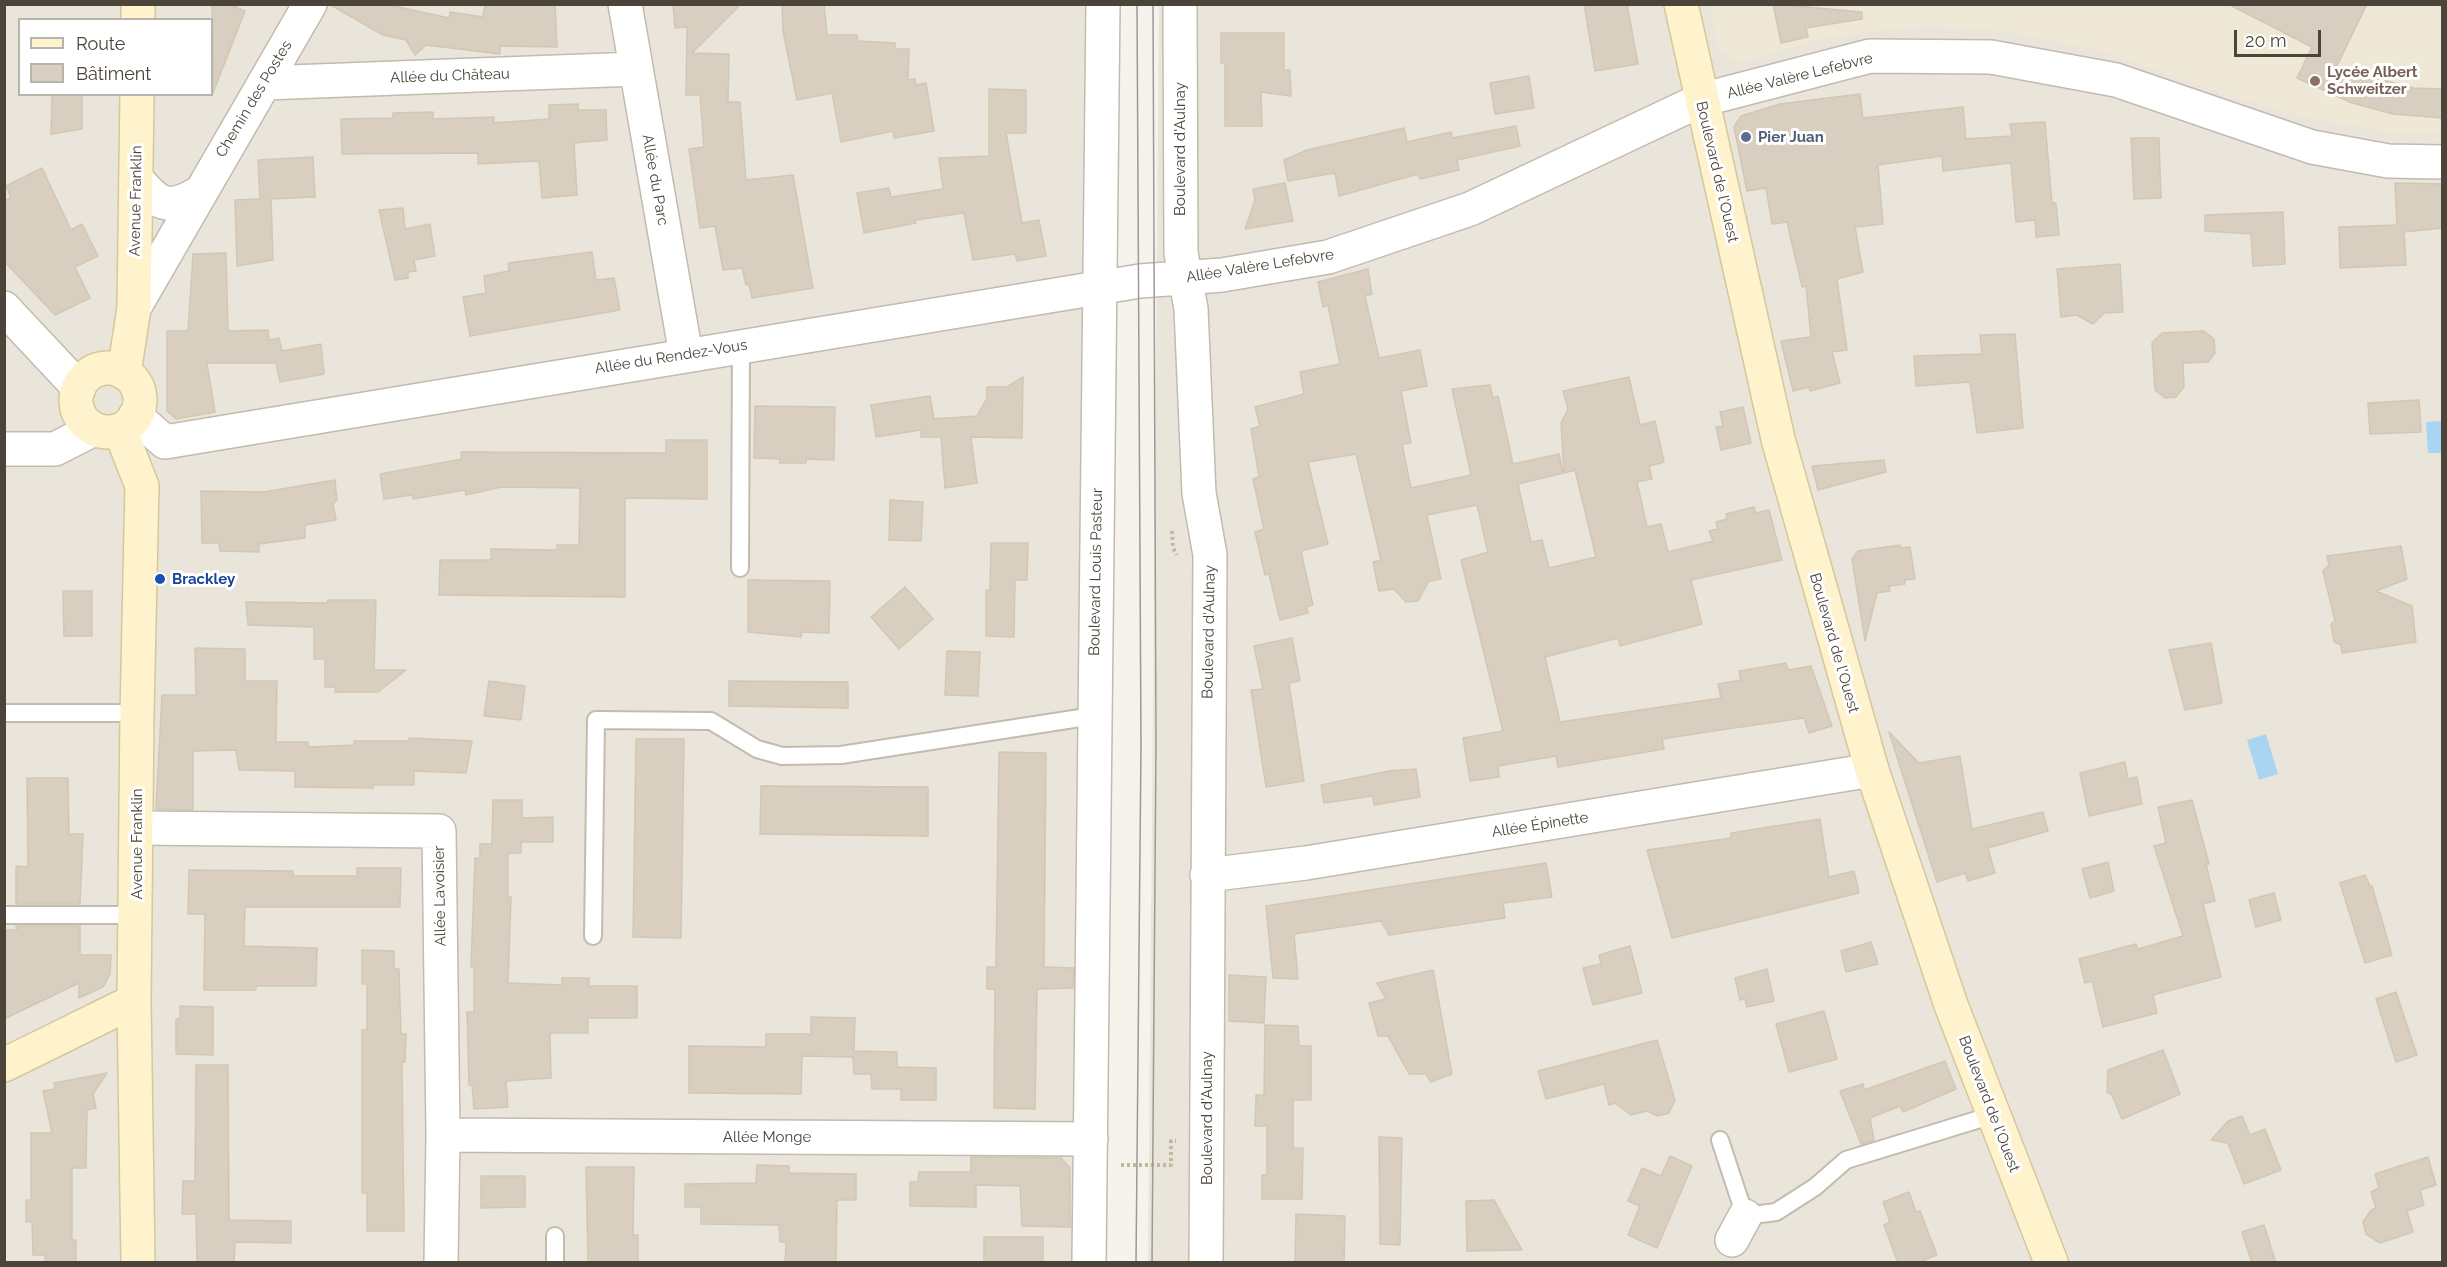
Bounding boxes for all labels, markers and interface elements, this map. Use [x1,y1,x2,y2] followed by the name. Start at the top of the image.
[18,18,213,96] legend
[2237,18,2324,56] scale bar
[2245,30,2287,51] text: 20 m
[76,33,125,54] text: Route
[212,37,296,161] street label: Chemin des Postes
[1725,49,1875,103] street label: Allée Valère Lefebvre
[76,63,151,84] text: Bâtiment
[2327,63,2418,98] place label: Lycée Albert Schweitzer
[390,65,510,87] street label: Allée du Château
[2308,74,2322,88] marker: Lycée Albert Schweitzer
[1171,82,1189,216] street label: Boulevard d'Aulnay
[1692,99,1742,245] street label: Boulevard de l'Ouest
[1758,128,1824,146] place label: Pier Juan
[1739,130,1753,144] marker: Pier Juan
[638,133,672,227] street label: Allée du Parc
[126,145,146,257] street label: Avenue Franklin
[1185,245,1335,287] street label: Allée Valère Lefebvre
[594,336,748,378] street label: Allée du Rendez-Vous
[1086,488,1106,656] street label: Boulevard Louis Pasteur
[1199,565,1219,699] street label: Boulevard d'Aulnay
[172,570,235,588] place label: Brackley
[1805,571,1863,715] street label: Boulevard de l'Ouest
[153,572,167,586] marker: Brackley
[128,789,146,899] street label: Avenue Franklin
[1490,808,1590,842] street label: Allée Épinette
[430,845,450,947] street label: Allée Lavoisier
[1955,1033,2023,1175] street label: Boulevard de l'Ouest
[1198,1051,1216,1185] street label: Boulevard d'Aulnay
[723,1128,811,1146] street label: Allée Monge

